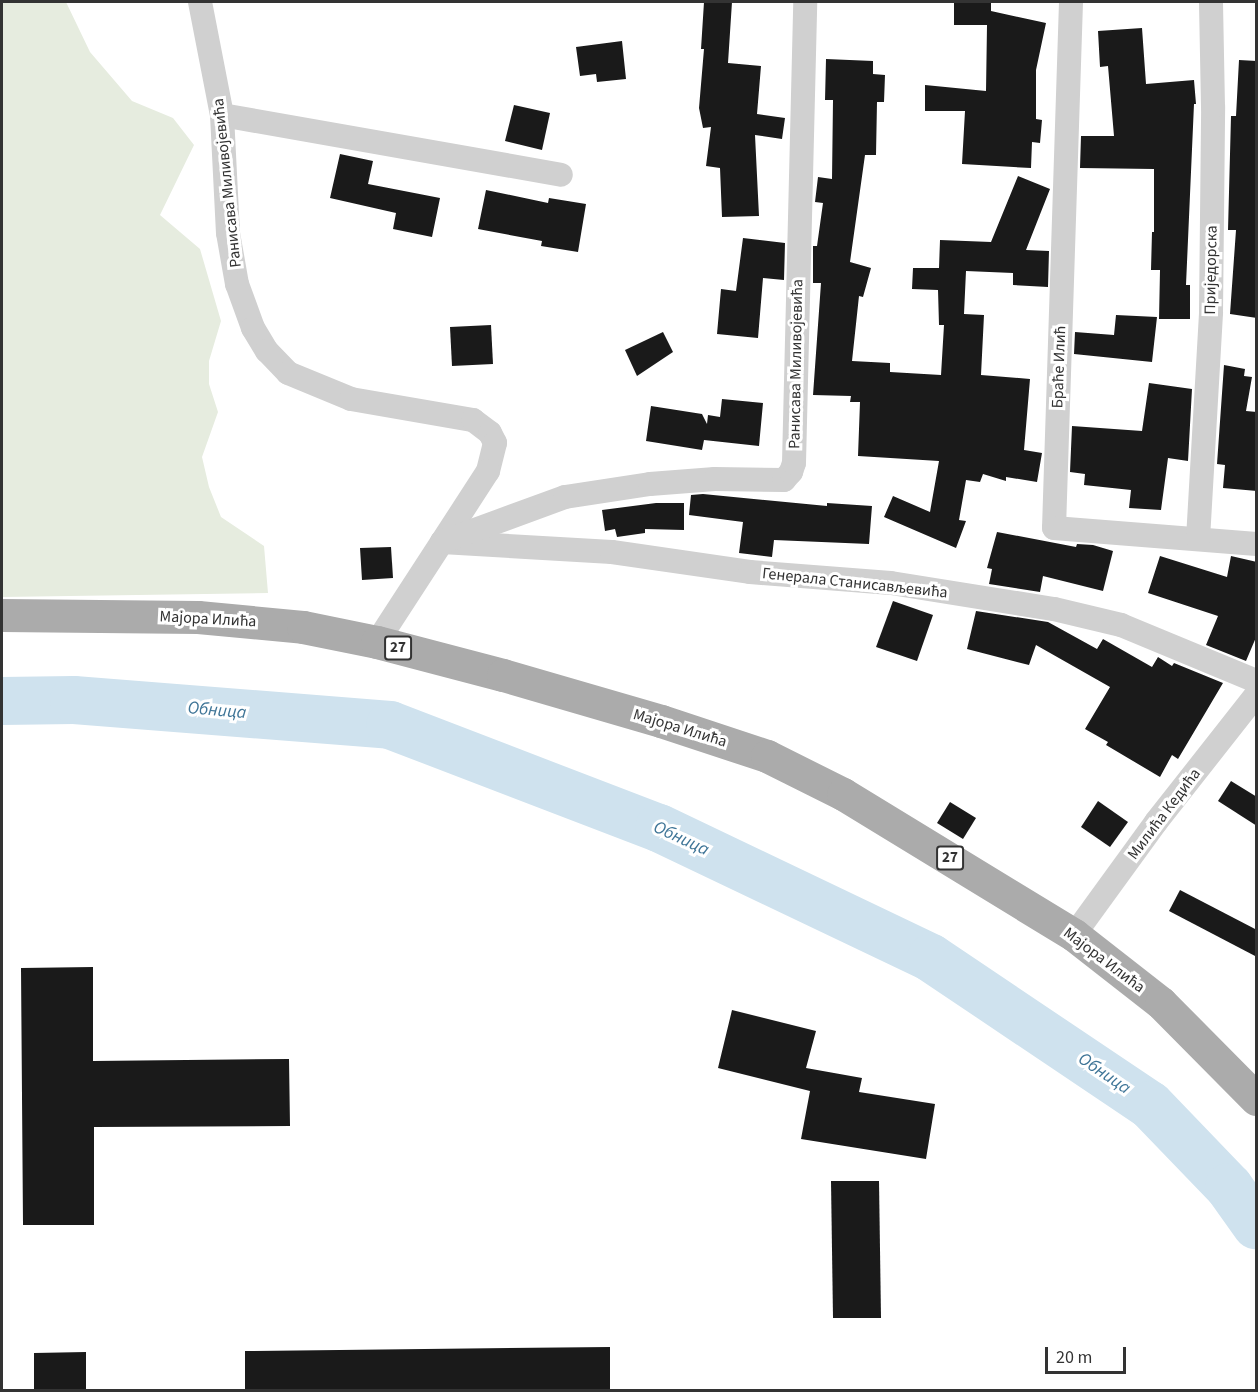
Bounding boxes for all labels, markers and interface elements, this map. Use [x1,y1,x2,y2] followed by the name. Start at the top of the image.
[209,98,245,268] street label: Ранисава Миливојевића
[1201,225,1221,315] street label: Приједорска
[785,279,807,449] street label: Ранисава Миливојевића
[1048,325,1070,409] street label: Браће Илић
[761,564,949,602] street label: Генерала Станисављевића
[159,607,257,631] street label: Мајора Илића
[383,636,413,660] road number: 27
[187,698,247,724] water label: Обница
[631,705,729,751] street label: Мајора Илића
[1123,765,1205,863] street label: Милића Кедића
[650,817,712,861] water label: Обница
[935,846,965,870] road number: 27
[1059,923,1149,997] street label: Мајора Илића
[1074,1049,1134,1099] water label: Обница
[1048,1335,1129,1373] scale bar
[1056,1345,1092,1370] text: 20 m

